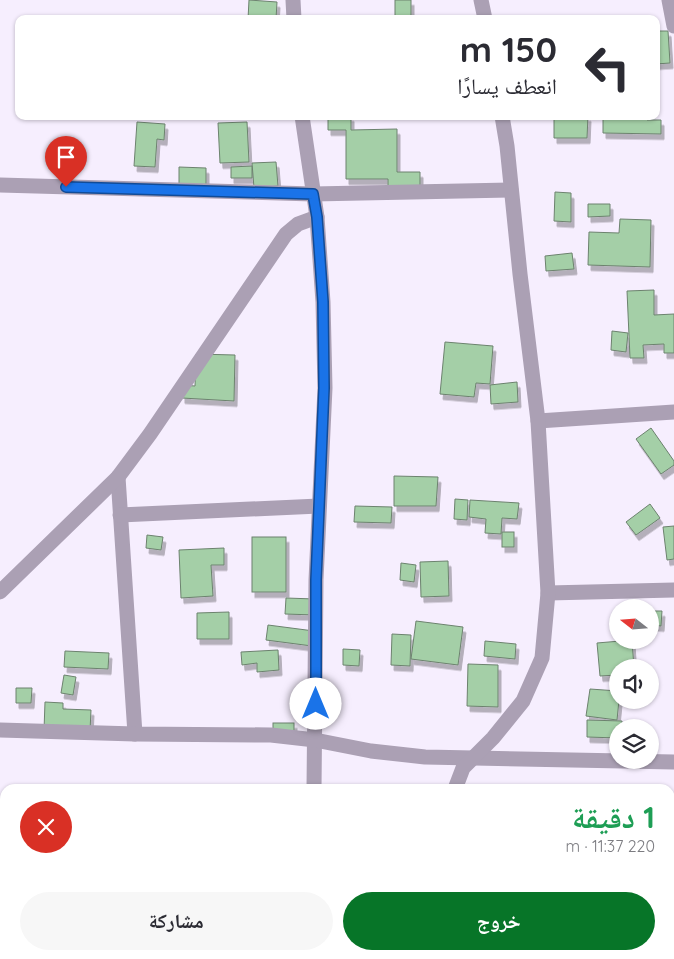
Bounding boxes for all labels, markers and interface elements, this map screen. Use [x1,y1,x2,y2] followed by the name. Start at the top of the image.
[460,27,557,71] text: 150 m
[575,35,640,100] icon: left
[457,72,557,100] text: انعطف يسارًا
[45,136,87,187] pin
[52,143,80,171] icon: arrive
[609,599,659,649] north arrow
[609,599,659,769] map controls
[609,659,659,709] button: sound
[289,677,341,729] position arrow
[609,719,659,769] button: layers
[572,798,655,836] text: 1 دقيقة
[20,801,72,853] button: close
[566,836,655,856] text: 220 m · 11:37
[20,892,333,950] button: مشاركة
[343,892,655,950] button: خروج

